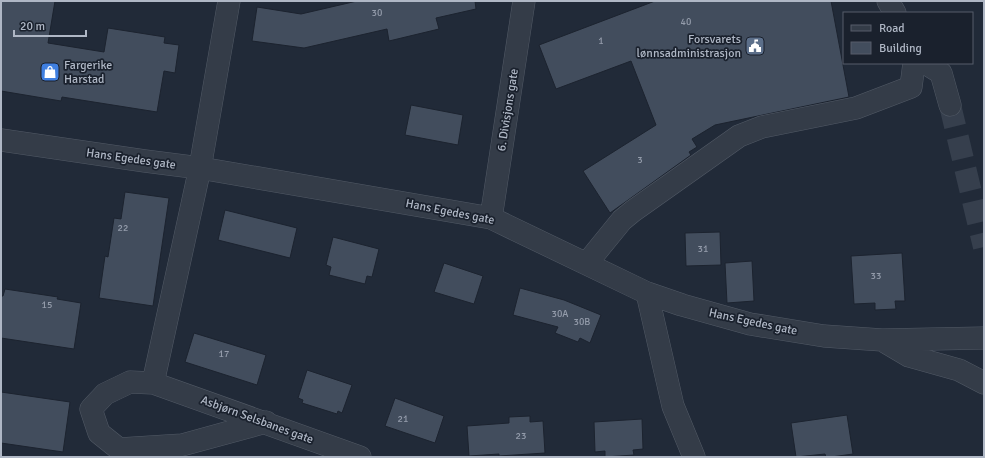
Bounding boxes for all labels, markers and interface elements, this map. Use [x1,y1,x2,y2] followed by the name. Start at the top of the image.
[372,7,382,19] house number: 30
[14,12,86,38] scale bar
[843,12,973,64] legend
[681,16,691,28] house number: 40
[20,19,45,34] text: 20 m
[879,21,905,36] text: Road
[637,32,741,61] place label: Forsvarets lønnsadministrasjon
[598,35,604,47] house number: 1
[744,35,766,57] public building icon: Forsvarets lønnsadministrasjon
[879,41,922,56] text: Building
[64,58,112,87] place label: Fargerike Harstad
[39,61,61,83] shop icon: Fargerike Harstad
[494,68,522,152] street label: 6. Divisjons gate
[85,145,177,173] street label: Hans Egedes gate
[637,154,643,166] house number: 3
[404,196,496,228] street label: Hans Egedes gate
[118,222,128,234] house number: 22
[698,243,708,255] house number: 31
[871,270,881,282] house number: 33
[42,299,52,311] house number: 15
[707,305,799,339] street label: Hans Egedes gate
[552,308,568,320] house number: 30A
[574,316,590,328] house number: 30B
[219,348,229,360] house number: 17
[199,393,315,447] street label: Asbjørn Selsbanes gate
[398,413,408,425] house number: 21
[516,430,526,442] house number: 23

